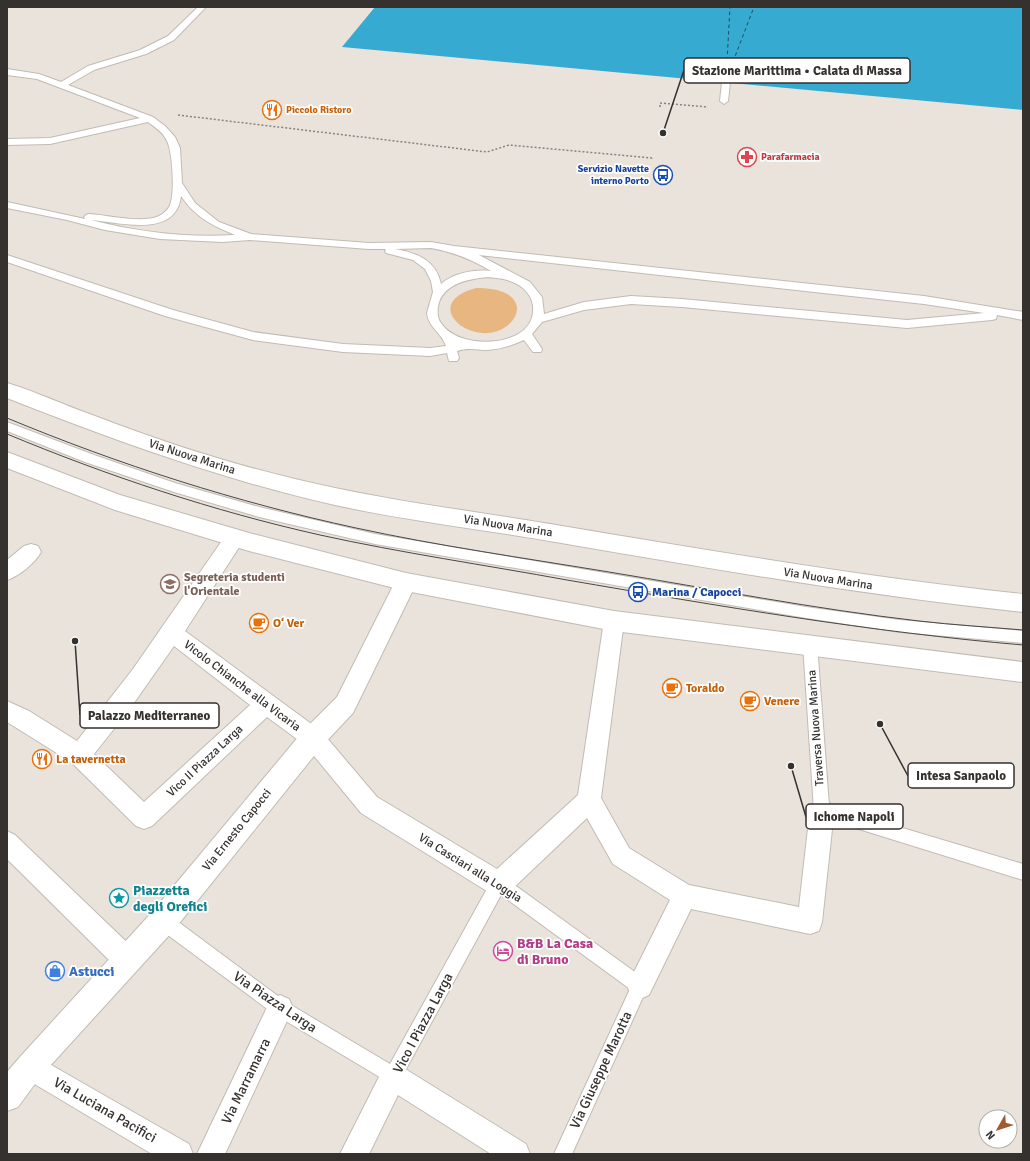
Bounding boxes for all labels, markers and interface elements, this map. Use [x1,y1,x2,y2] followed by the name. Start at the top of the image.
[684,58,910,83] callout: Stazione Marittima • Calata di Massa
[692,63,902,79] text: Stazione Marittima • Calata di Massa
[261,99,283,121] restaurant icon: Piccolo Ristoro
[286,104,351,116] place label: Piccolo Ristoro
[736,146,758,168] pharmacy icon: Parafarmacia
[761,151,820,163] place label: Parafarmacia
[578,163,649,187] place label: Servizio Navette interno Porto
[652,164,674,186] bus stop icon: Servizio Navette interno Porto
[147,436,237,478] street label: Via Nuova Marina
[462,512,554,540] street label: Via Nuova Marina
[782,565,874,593] street label: Via Nuova Marina
[184,570,285,599] place label: Segreteria studenti l'Orientale
[159,573,181,595] school or university icon: Segreteria studenti l'Orientale
[627,581,649,603] bus stop icon: Marina / Capocci
[652,585,741,600] place label: Marina / Capocci
[248,612,270,634] cafe icon: O‘ Ver
[273,616,305,631] place label: O‘ Ver
[181,637,303,735] street label: Vicolo Chianche alla Vicaria
[804,669,828,787] street label: Traversa Nuova Marina
[661,677,683,699] cafe icon: Toraldo
[686,681,725,696] place label: Toraldo
[739,690,761,712] cafe icon: Venere
[764,694,800,709] place label: Venere
[80,703,219,728] callout: Palazzo Mediterraneo
[88,708,211,724] text: Palazzo Mediterraneo
[164,722,246,800] street label: Vico II Piazza Larga
[31,748,53,770] restaurant icon: La tavernetta
[56,752,126,767] place label: La tavernetta
[908,763,1014,788] callout: Intesa Sanpaolo
[916,768,1006,784] text: Intesa Sanpaolo
[199,786,275,874] street label: Via Ernesto Capocci
[806,804,903,829] callout: Ichome Napoli
[813,809,895,825] text: Ichome Napoli
[416,830,524,906] street label: Via Casciari alla Loggia
[133,882,208,915] place label: Piazzetta degli Orefici
[108,887,130,909] place icon: Piazzetta degli Orefici
[517,935,593,968] place label: B&B La Casa di Bruno
[492,940,514,962] hotel icon: B&B La Casa di Bruno
[44,960,66,982] shop icon: Astucci
[69,963,115,980] place label: Astucci
[230,968,320,1036] street label: Via Piazza Larga
[389,970,457,1076] street label: Vico I Piazza Larga
[566,1008,636,1132] street label: Via Giuseppe Marotta
[218,1035,274,1127] street label: Via Marramarra
[51,1074,159,1146] street label: Via Luciana Pacifici
[978,1109,1018,1149] north arrow
[983,1128,998,1142] text: N

